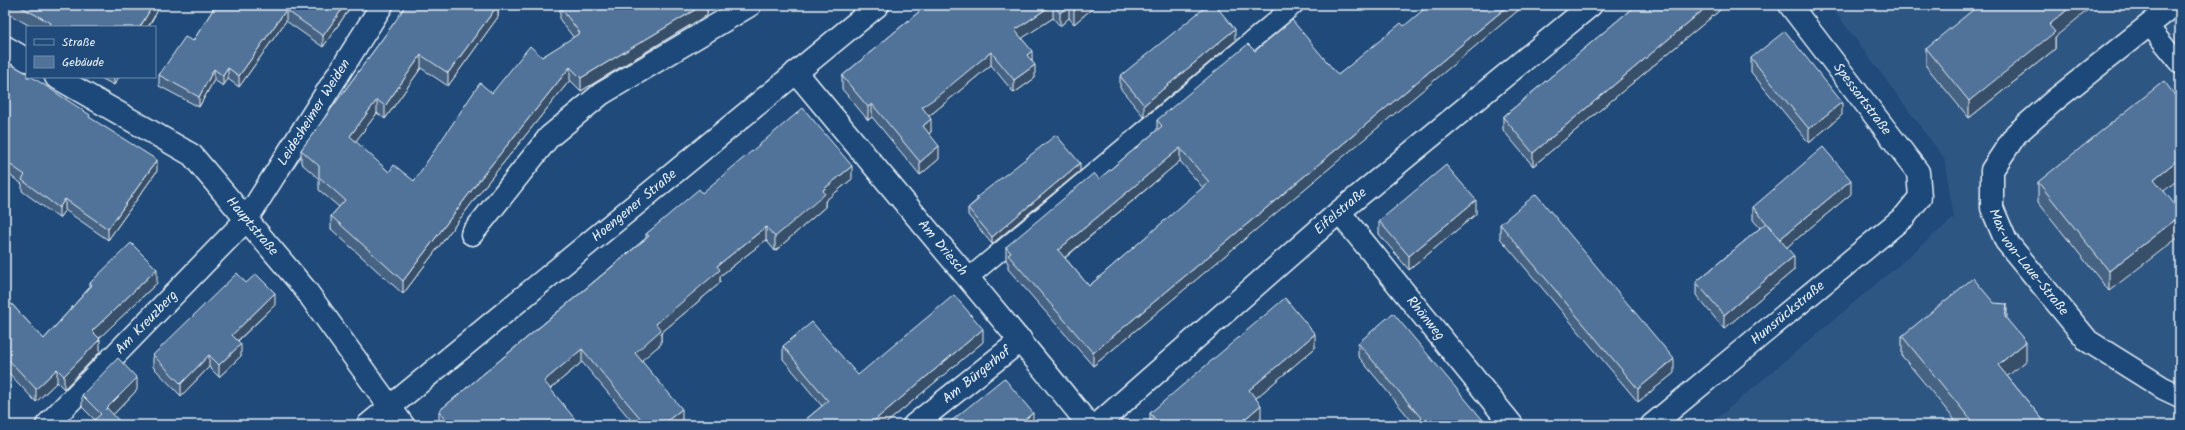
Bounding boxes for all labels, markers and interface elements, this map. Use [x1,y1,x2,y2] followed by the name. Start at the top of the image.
[26,26,156,78] legend
[62,33,96,52] text: Straße
[62,53,104,72] text: Gebäude
[272,55,356,170] street label: Leidesheimer Weiden
[1827,58,1897,141] street label: Spessartstraße
[587,163,682,248] street label: Hoengener Straße
[1309,182,1372,240] street label: Eifelstraße
[220,192,284,261] street label: Hauptstraße
[1982,205,2075,321] street label: Max-von-Laue-Straße
[912,215,973,281] street label: Am Driesch
[1746,275,1830,350] street label: Hunsrückstraße
[110,285,183,360] street label: Am Kreuzberg
[1400,291,1450,345] street label: Rhönweg
[938,340,1017,409] street label: Am Bürgerhof

